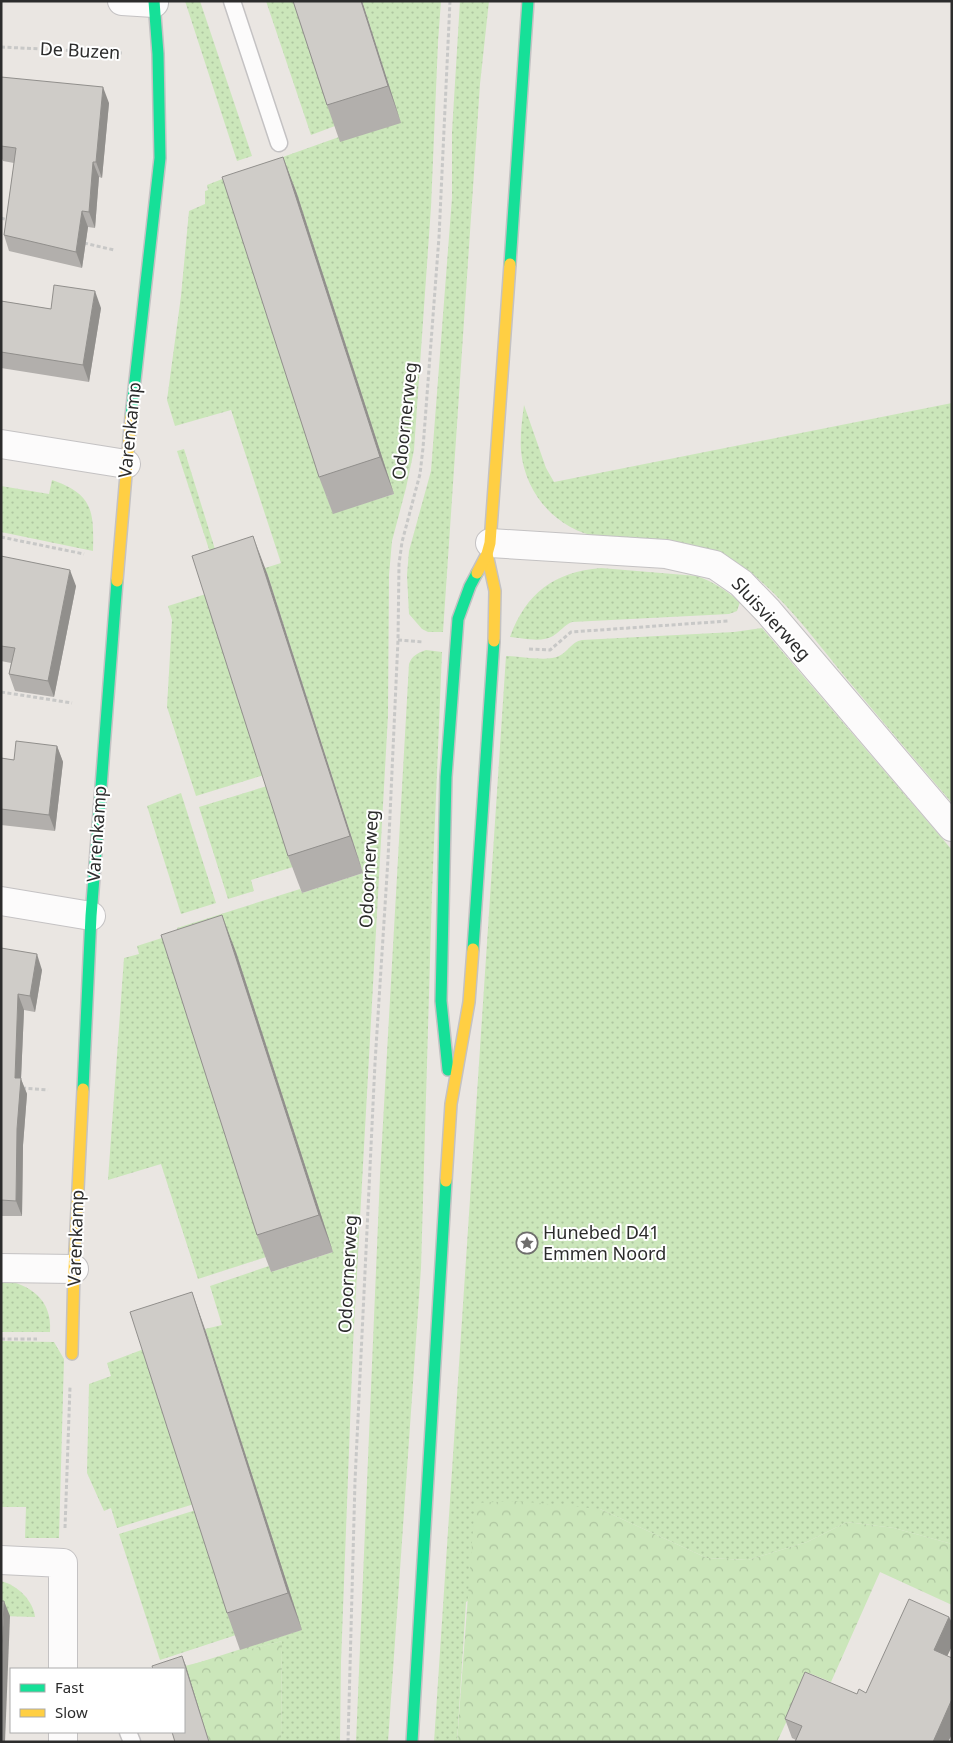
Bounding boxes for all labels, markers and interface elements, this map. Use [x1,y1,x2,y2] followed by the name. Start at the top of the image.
[39,36,121,64] street label: De Buzen
[386,361,422,481] street label: Odoornerweg
[112,381,146,479] street label: Varenkamp
[727,571,817,665] street label: Sluisvierweg
[81,785,111,883] street label: Varenkamp
[353,809,383,929] street label: Odoornerweg
[61,1189,89,1287] street label: Varenkamp
[332,1214,362,1334] street label: Odoornerweg
[543,1220,666,1265] place label: Hunebed D41 Emmen Noord
[515,1231,539,1255] place icon: Hunebed D41 Emmen Noord
[10,1668,185,1733] legend
[55,1677,84,1697] text: Fast
[55,1702,88,1722] text: Slow

